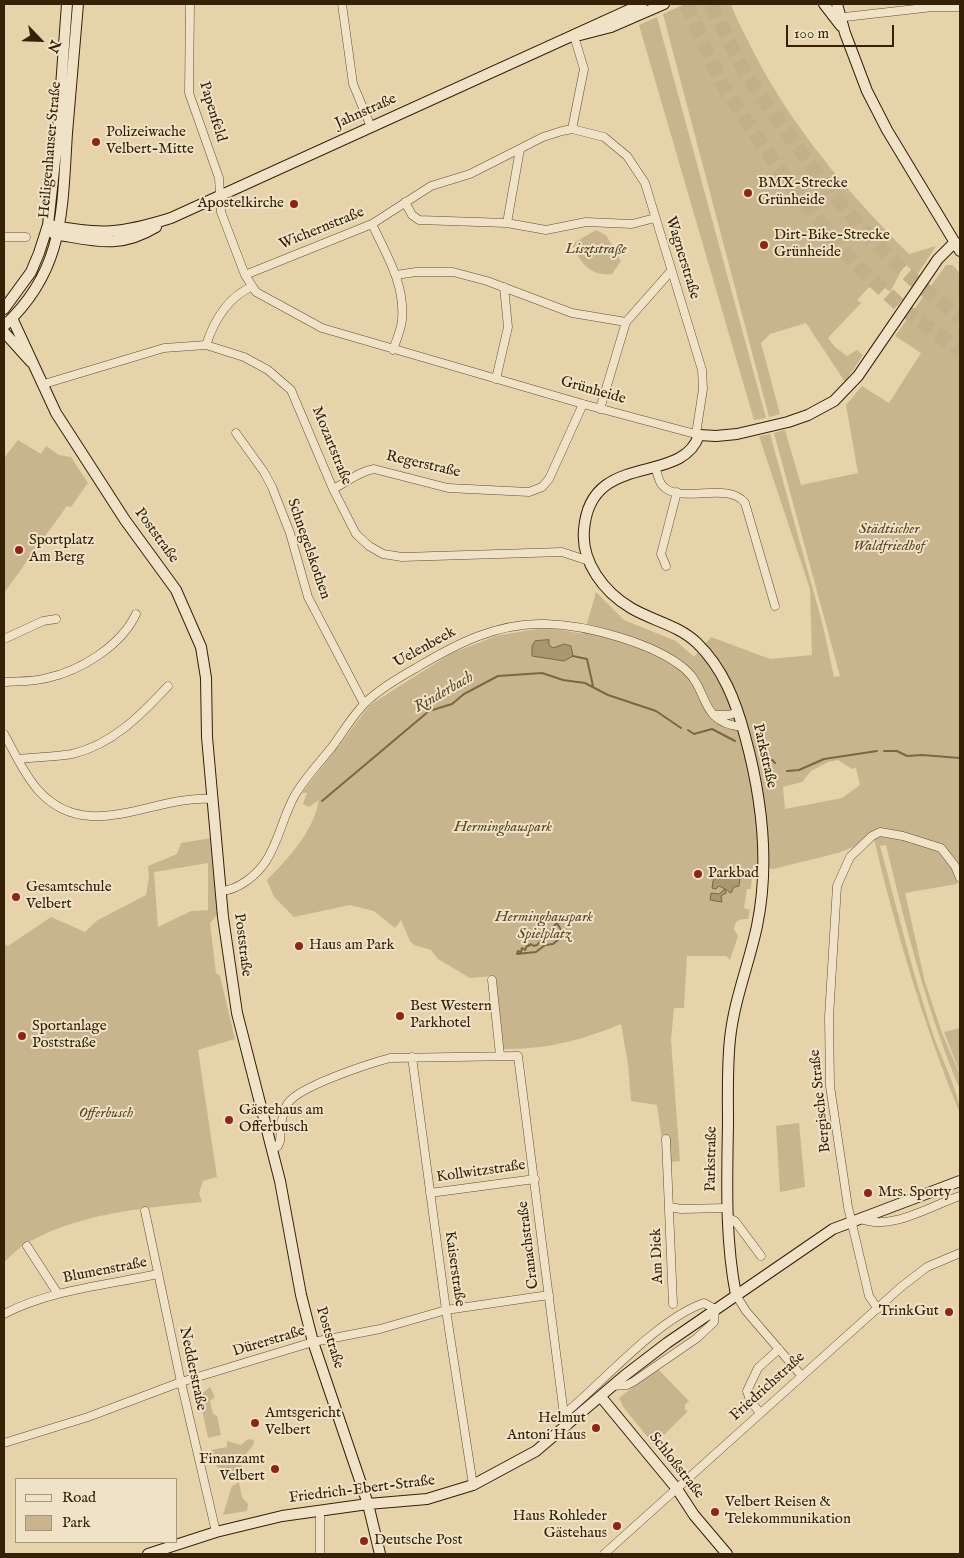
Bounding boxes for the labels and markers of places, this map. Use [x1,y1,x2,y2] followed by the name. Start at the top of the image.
[106,124,194,159] place label: Polizeiwache Velbert-Mitte
[90,136,102,148] marker: Polizeiwache Velbert-Mitte
[758,175,848,210] place label: BMX-Strecke Grünheide
[742,187,754,199] marker: BMX-Strecke Grünheide
[197,195,284,213] place label: Apostelkirche
[288,198,300,210] marker: Apostelkirche
[774,227,890,262] place label: Dirt-Bike-Strecke Grünheide
[758,239,770,251] marker: Dirt-Bike-Strecke Grünheide
[29,532,94,567] place label: Sportplatz Am Berg
[13,544,25,556] marker: Sportplatz Am Berg
[708,865,759,883] place label: Parkbad
[692,868,704,880] marker: Parkbad
[26,879,112,914] place label: Gesamtschule Velbert
[10,891,22,903] marker: Gesamtschule Velbert
[309,937,395,955] place label: Haus am Park
[293,940,305,952] marker: Haus am Park
[410,998,492,1033] place label: Best Western Parkhotel
[394,1010,406,1022] marker: Best Western Parkhotel
[32,1018,107,1053] place label: Sportanlage Poststraße
[16,1030,28,1042] marker: Sportanlage Poststraße
[239,1102,324,1137] place label: Gästehaus am Offerbusch
[223,1114,235,1126] marker: Gästehaus am Offerbusch
[878,1184,951,1202] place label: Mrs. Sporty
[862,1187,874,1199] marker: Mrs. Sporty
[879,1303,939,1321] place label: TrinkGut
[943,1306,955,1318] marker: TrinkGut
[265,1405,341,1440] place label: Amtsgericht Velbert
[507,1410,586,1445] place label: Helmut Antoni Haus
[249,1417,261,1429] marker: Amtsgericht Velbert
[590,1422,602,1434] marker: Helmut Antoni Haus
[199,1451,265,1486] place label: Finanzamt Velbert
[269,1463,281,1475] marker: Finanzamt Velbert
[725,1494,851,1529] place label: Velbert Reisen & Telekommunikation
[709,1506,721,1518] marker: Velbert Reisen & Telekommunikation
[513,1508,607,1543] place label: Haus Rohleder Gästehaus
[611,1520,623,1532] marker: Haus Rohleder Gästehaus
[374,1532,463,1550] place label: Deutsche Post
[358,1535,370,1547] marker: Deutsche Post

